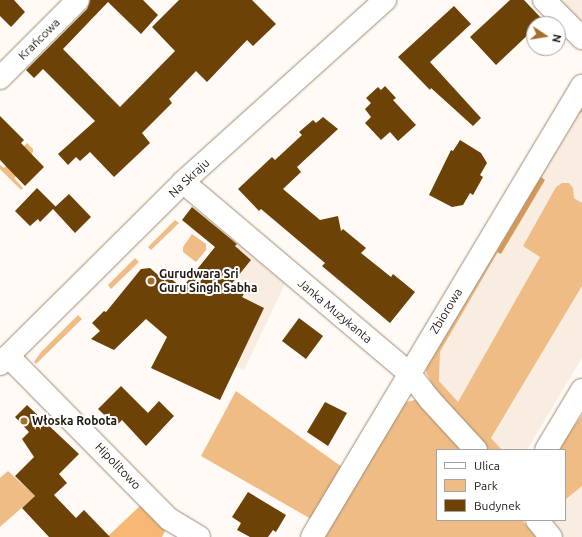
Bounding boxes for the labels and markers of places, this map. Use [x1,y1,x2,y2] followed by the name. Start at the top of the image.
[159,267,257,295] place label: Gurudwara Sri Guru Singh Sabha
[146,276,156,286] marker: Gurudwara Sri Guru Singh Sabha
[32,414,117,428] place label: Włoska Robota
[19,416,29,426] marker: Włoska Robota

